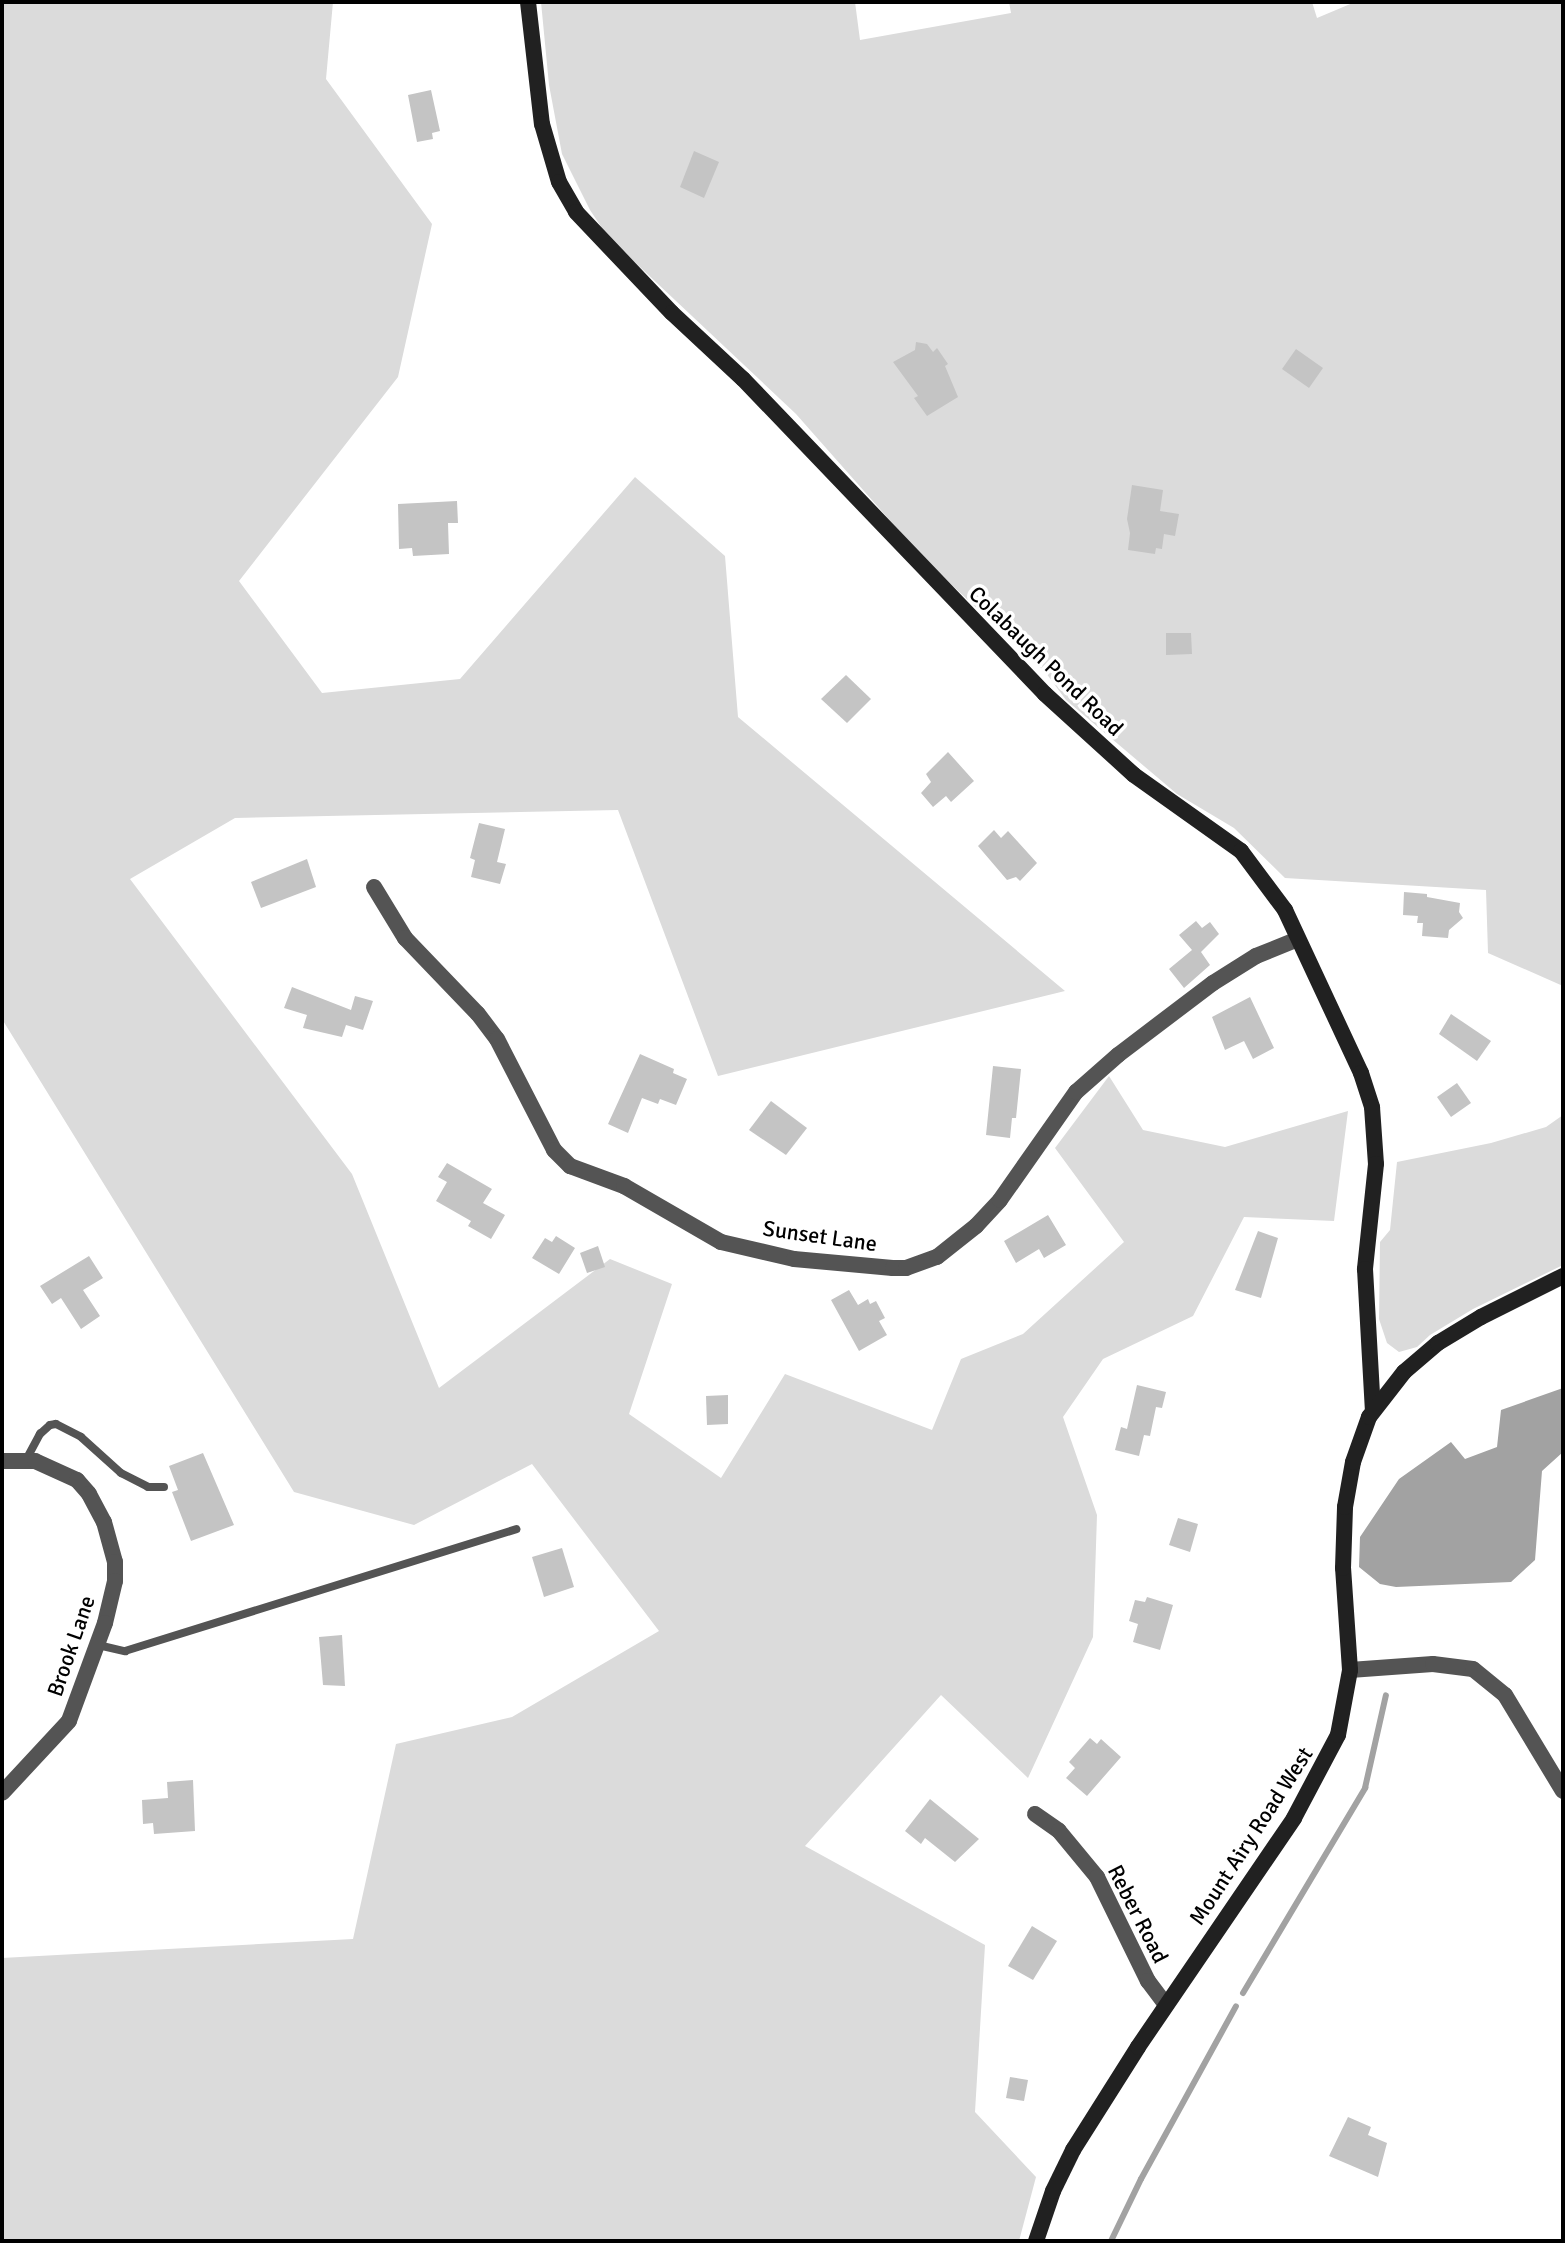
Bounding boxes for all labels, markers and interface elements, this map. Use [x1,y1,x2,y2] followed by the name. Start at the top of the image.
[963,581,1129,741] street label: Colabaugh Pond Road
[761,1215,879,1257] street label: Sunset Lane
[41,1592,101,1700] street label: Brook Lane
[1184,1742,1318,1930] street label: Mount Airy Road West
[1102,1861,1174,1967] street label: Reber Road

